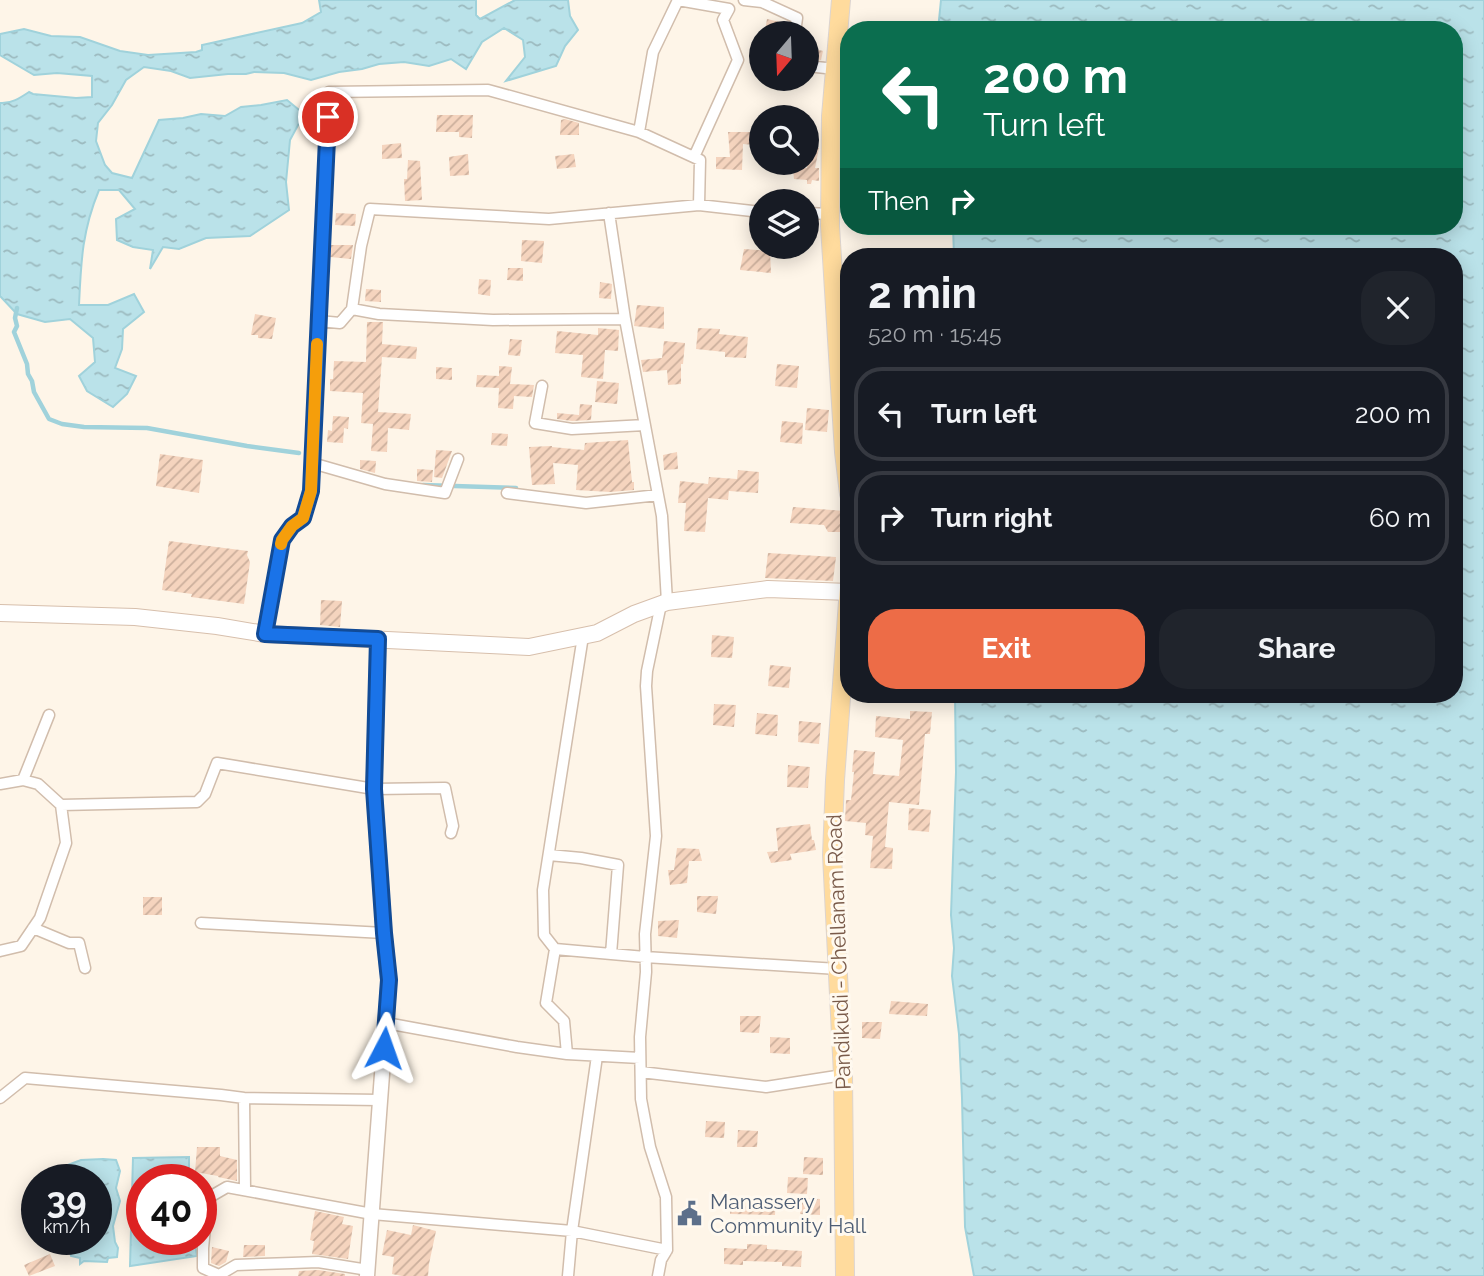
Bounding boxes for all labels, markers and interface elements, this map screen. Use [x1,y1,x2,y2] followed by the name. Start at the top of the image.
[749,21,819,91] north arrow
[749,21,819,259] map controls
[983,47,1128,104] text: 200 m
[868,49,959,140] icon: left
[298,87,358,147] pin
[309,98,347,136] icon: arrive
[749,105,819,175] button: search
[983,106,1105,143] text: Turn left
[943,182,981,220] icon: right
[868,186,929,216] text: Then
[749,189,819,259] button: layers
[868,269,977,318] text: 2 min
[1361,271,1435,345] button: close
[868,320,1001,347] text: 520 m · 15:45
[872,395,910,433] icon: left
[931,399,1037,429] text: Turn left
[1355,399,1431,429] text: 200 m
[872,499,910,537] icon: right
[931,503,1052,533] text: Turn right
[1369,503,1431,533] text: 60 m
[868,609,1145,689] button: Exit
[1159,609,1435,689] button: Share
[821,814,856,1090] street label: Pandikudi - Chellanam Road
[347,1011,421,1085] position arrow
[126,1164,217,1255] speed limit sign: 40
[46,1180,87,1221] text: 39
[710,1189,867,1238] place label: Manassery Community Hall
[676,1200,704,1228] public building icon: Manassery Community Hall
[43,1216,90,1237] text: km/h

